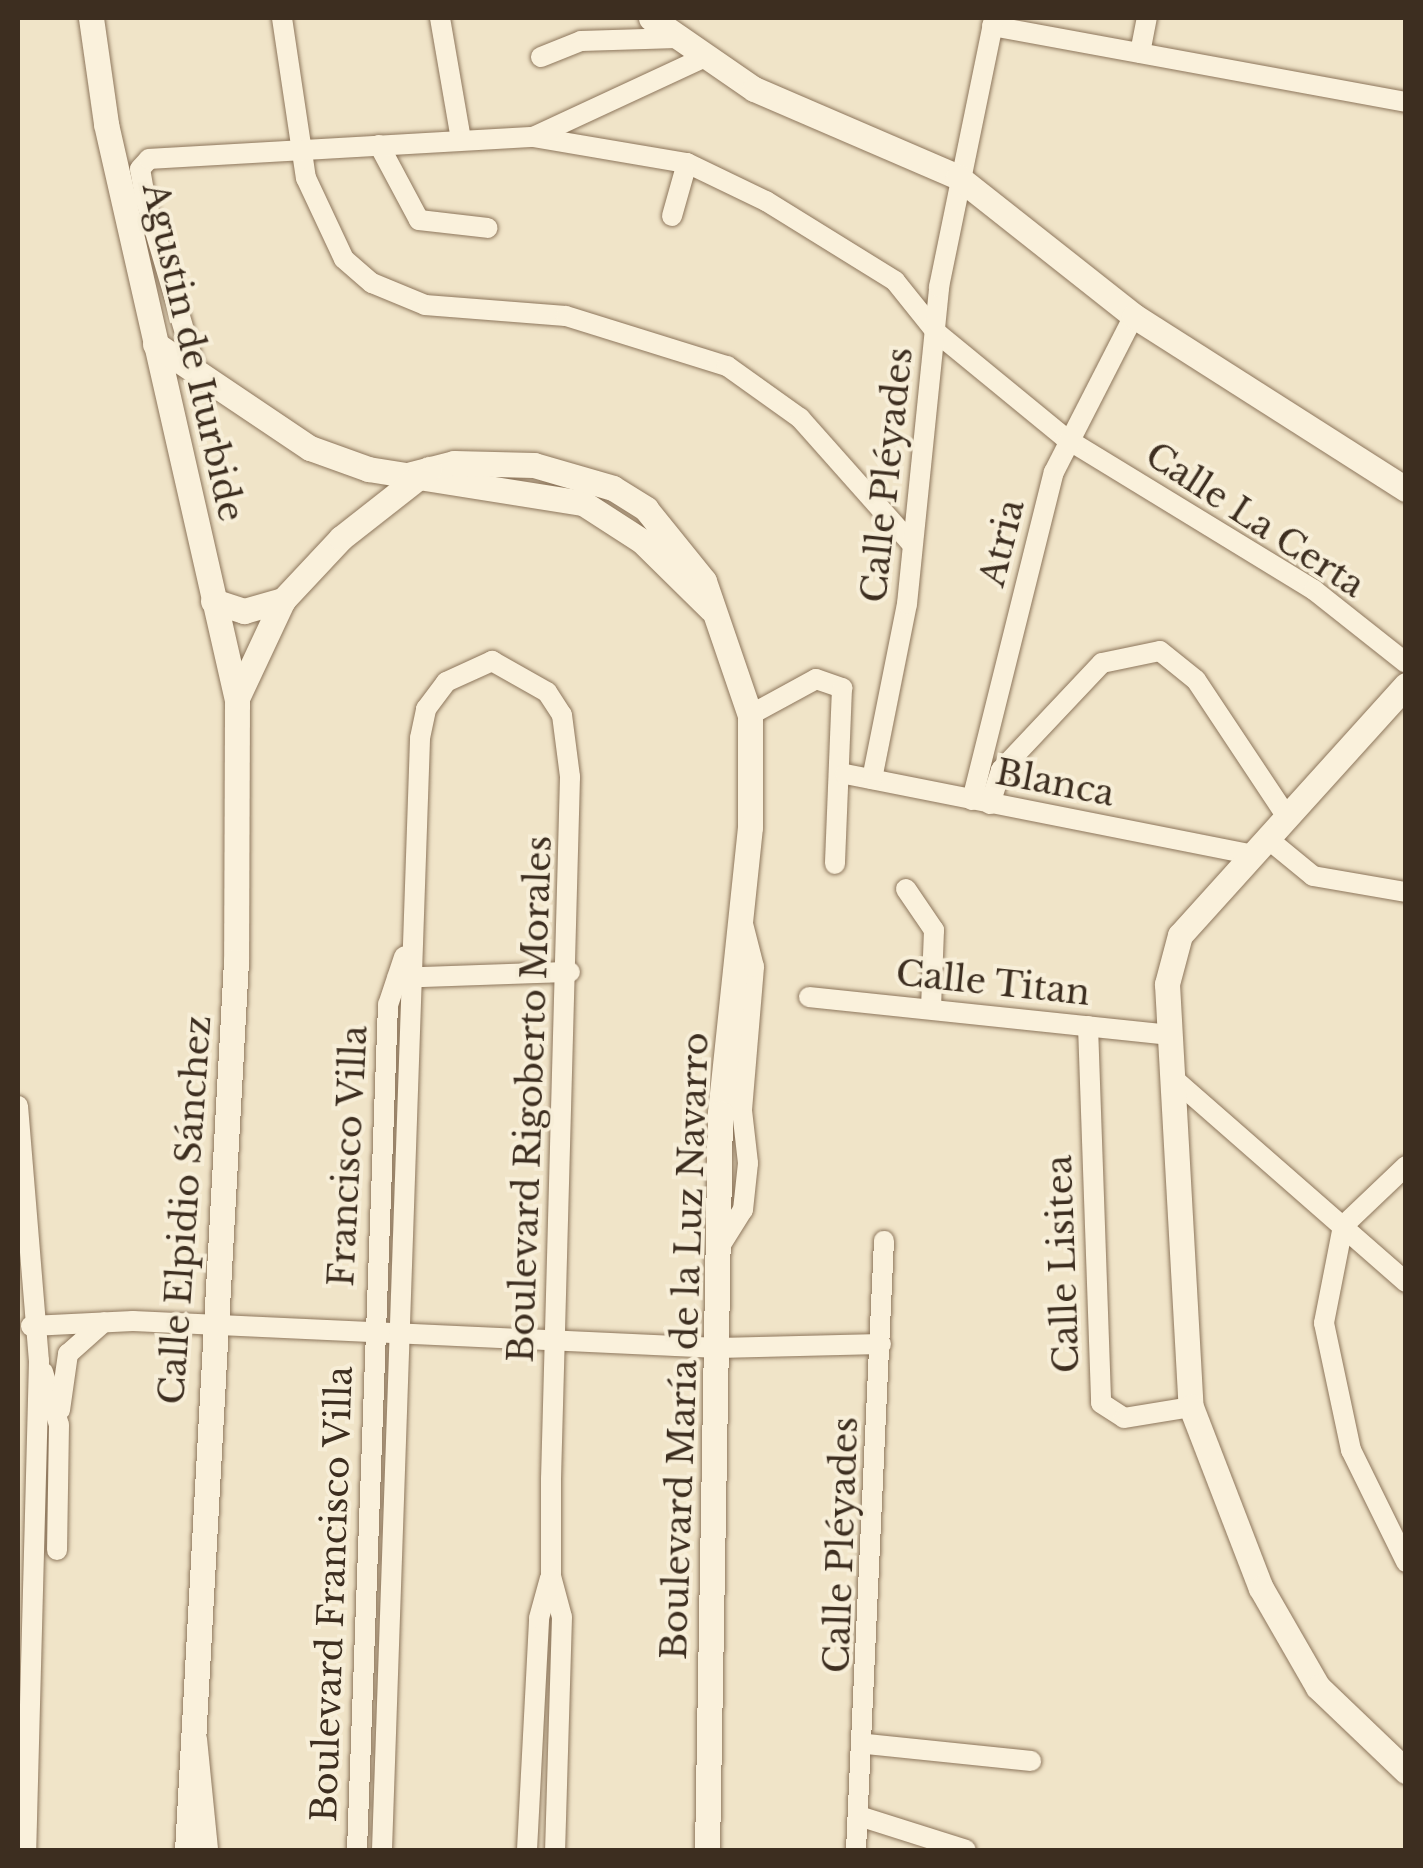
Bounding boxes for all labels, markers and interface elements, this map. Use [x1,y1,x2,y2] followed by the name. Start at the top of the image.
[134,179,252,525] street label: Agustin de Iturbide
[853,345,921,605] street label: Calle Pléyades
[1138,434,1372,606] street label: Calle La Certa
[971,495,1033,591] street label: Atria
[992,751,1118,815] street label: Blanca
[500,835,560,1363] street label: Boulevard Rigoberto Morales
[893,952,1093,1014] street label: Calle Titan
[150,1014,220,1406] street label: Calle Elpidio Sánchez
[320,1024,376,1288] street label: Francisco Villa
[653,1031,717,1661] street label: Boulevard María de la Luz Navarro
[1038,1154,1088,1374] street label: Calle Lisitea
[303,1365,361,1823] street label: Boulevard Francisco Villa
[816,1416,866,1674] street label: Calle Pléyades

